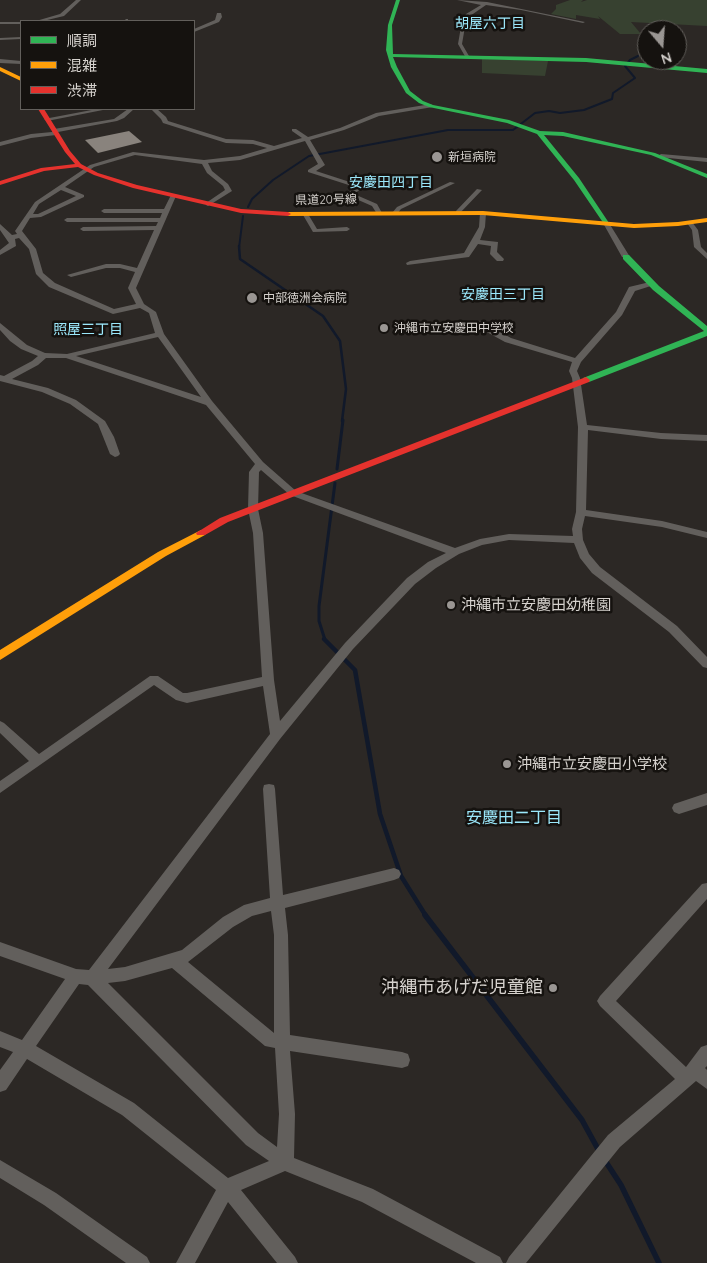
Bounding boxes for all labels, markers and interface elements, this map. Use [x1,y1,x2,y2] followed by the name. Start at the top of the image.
[455,16,525,32] district label: 胡屋六丁目
[20,20,195,110] legend
[637,20,687,70] north arrow
[67,31,97,50] text: 順調
[659,48,674,68] text: N
[67,56,97,75] text: 混雑
[67,81,97,100] text: 渋滞
[430,150,444,164] marker: 新垣病院
[448,150,496,164] place label: 新垣病院
[349,175,433,191] district label: 安慶田四丁目
[295,192,357,208] street label: 県道20号線
[461,287,545,303] district label: 安慶田三丁目
[245,291,259,305] marker: 中部徳洲会病院
[263,291,347,305] place label: 中部徳洲会病院
[394,321,514,335] place label: 沖縄市立安慶田中学校
[53,322,123,338] district label: 照屋三丁目
[378,322,390,334] marker: 沖縄市立安慶田中学校
[461,596,611,614] place label: 沖縄市立安慶田幼稚園
[445,599,457,611] marker: 沖縄市立安慶田幼稚園
[517,755,667,773] place label: 沖縄市立安慶田小学校
[501,758,513,770] marker: 沖縄市立安慶田小学校
[466,808,562,828] district label: 安慶田二丁目
[381,977,543,999] place label: 沖縄市あげだ児童館
[547,982,559,994] marker: 沖縄市あげだ児童館

